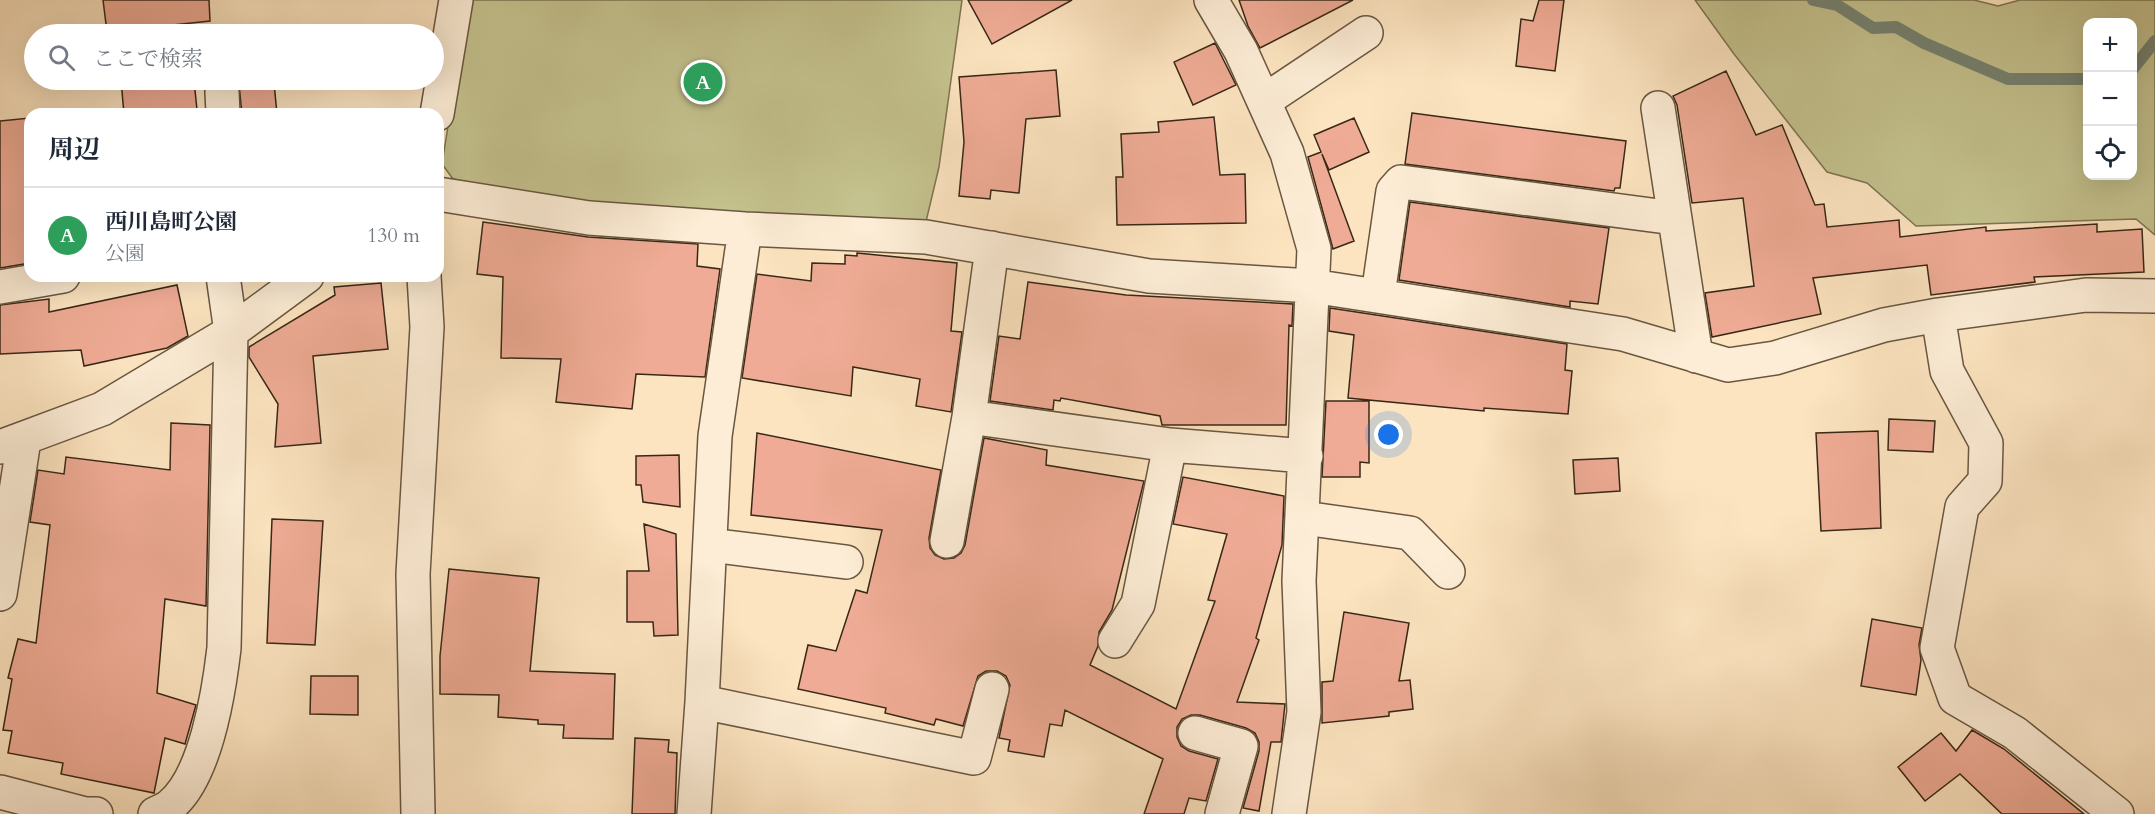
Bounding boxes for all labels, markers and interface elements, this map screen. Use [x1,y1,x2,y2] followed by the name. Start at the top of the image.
[2083,18,2137,180] map controls
[2083,18,2137,72] button: +
[24,24,444,90] search box
[45,41,78,74] icon: search
[93,44,203,74] text: ここで検索
[684,60,722,104] pin: A
[2083,72,2137,126] button: −
[2083,126,2137,180] button: locate
[48,132,100,167] text: 周辺
[105,207,237,237] text: 西川島町公園
[60,222,75,249] text: A
[367,222,420,249] text: 130 m
[105,240,145,267] text: 公園
[1374,420,1403,449] your location

